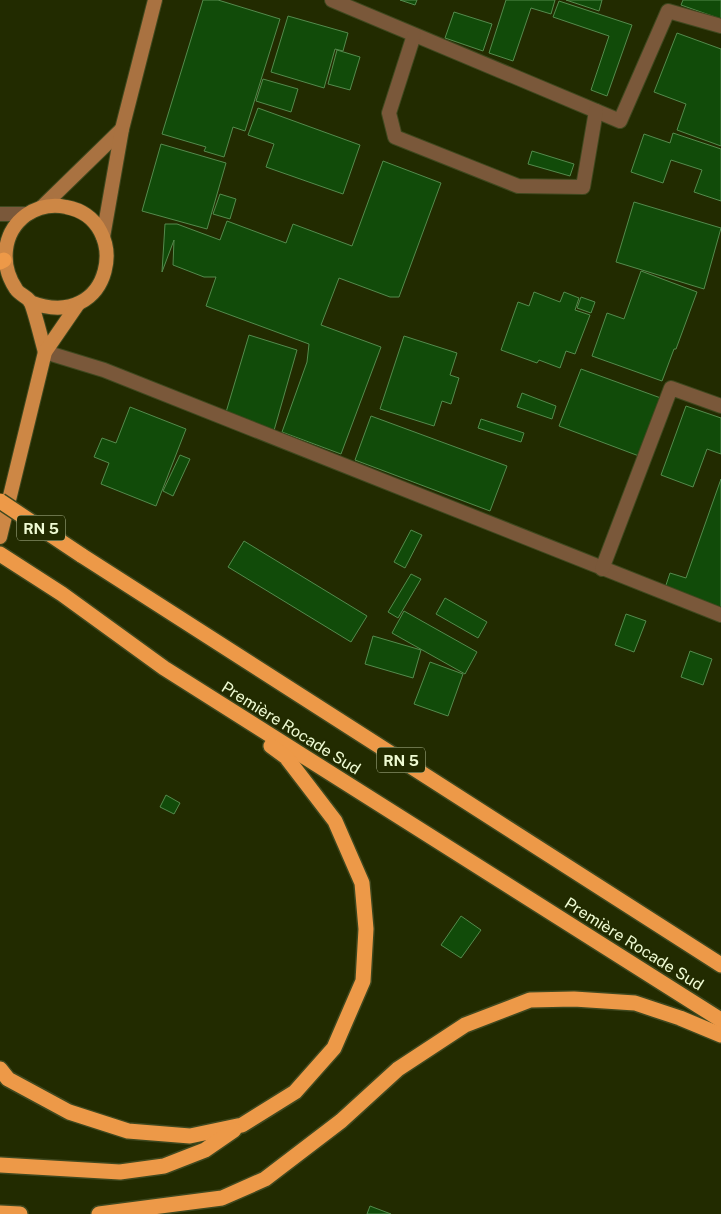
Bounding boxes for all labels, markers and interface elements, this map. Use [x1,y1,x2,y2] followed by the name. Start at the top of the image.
[17,516,65,540] road number: RN 5
[218,677,364,779] street label: Première Rocade Sud
[377,748,425,772] road number: RN 5
[561,893,707,995] street label: Première Rocade Sud

